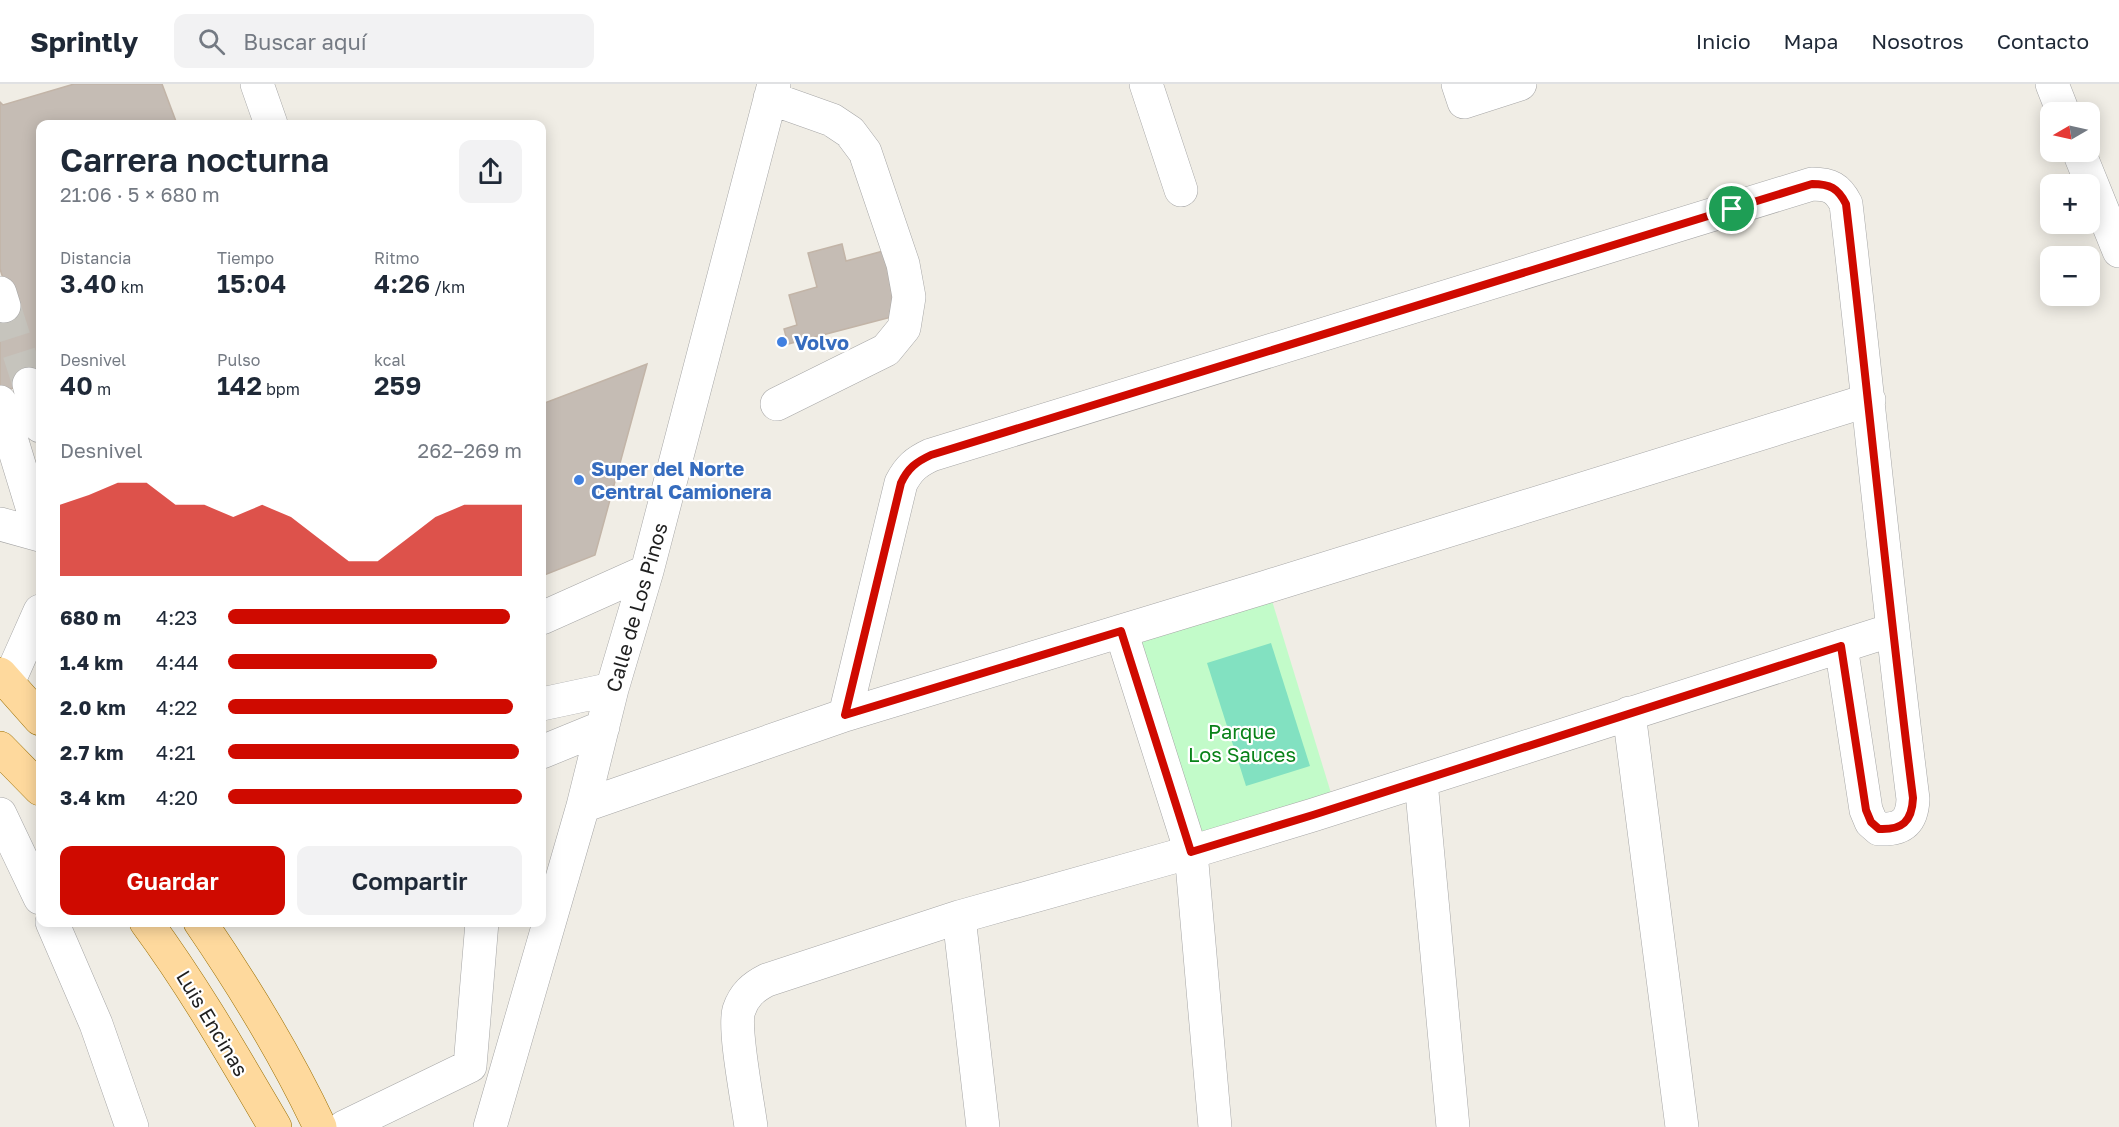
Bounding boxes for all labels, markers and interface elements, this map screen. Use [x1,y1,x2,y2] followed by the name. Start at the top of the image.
[174,14,594,68] search box
[30,25,138,58] text: Sprintly
[195,25,228,58] icon: search
[243,28,367,55] text: Buscar aquí
[1696,28,1751,54] text: Inicio
[1784,28,1838,54] text: Mapa
[1871,28,1964,54] text: Nosotros
[1997,28,2089,54] text: Contacto
[2040,102,2100,162] north arrow
[2040,102,2100,306] map controls
[60,140,329,179] text: Carrera nocturna
[459,140,522,203] button: share
[2040,174,2100,234] button: +
[60,182,220,206] text: 21:06 · 5 × 680 m
[1706,183,1757,234] pin
[1715,192,1748,225] icon: arrive
[2040,246,2100,306] button: −
[60,248,131,268] text: Distancia
[217,248,274,268] text: Tiempo
[374,248,419,268] text: Ritmo
[60,268,117,299] text: 3.40
[217,268,287,299] text: 15:04
[374,268,430,299] text: 4:26
[117,277,144,297] text: km
[430,277,465,297] text: /km
[794,330,849,354] place label: Volvo
[775,335,789,349] marker: Volvo
[60,350,126,370] text: Desnivel
[217,350,260,370] text: Pulso
[374,350,406,370] text: kcal
[60,370,93,401] text: 40
[217,370,262,401] text: 142
[374,370,421,401] text: 259
[93,379,111,399] text: m
[262,379,300,399] text: bpm
[60,438,143,462] text: Desnivel
[418,438,522,462] text: 262–269 m
[591,456,772,503] place label: Super del Norte Central Camionera
[572,473,586,487] marker: Super del Norte Central Camionera
[600,519,672,695] street label: Calle de Los Pinos
[60,605,121,629] text: 680 m
[156,605,198,629] text: 4:23
[60,650,123,674] text: 1.4 km
[156,650,199,674] text: 4:44
[60,695,126,719] text: 2.0 km
[156,695,197,719] text: 4:22
[1188,719,1296,766] park label: Parque Los Sauces
[60,740,124,764] text: 2.7 km
[156,740,196,764] text: 4:21
[60,785,125,809] text: 3.4 km
[156,785,198,809] text: 4:20
[60,846,285,915] button: Guardar
[297,846,522,915] button: Compartir
[172,966,254,1080] street label: Luis Encinas

